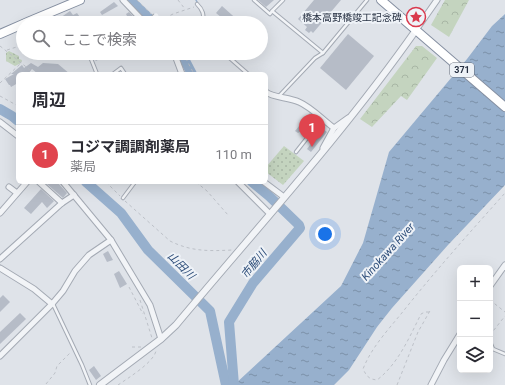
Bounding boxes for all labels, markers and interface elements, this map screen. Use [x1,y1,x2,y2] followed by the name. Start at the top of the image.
[405,6,427,28] place icon: 橋本高野橋竣工記念碑
[302,12,402,23] place label: 橋本高野橋竣工記念碑
[16,16,268,60] search box
[30,27,52,49] icon: search
[62,31,137,49] text: ここで検索
[450,63,474,77] road number: 371
[32,90,66,110] text: 周辺
[299,114,325,147] pin: 1
[70,138,190,156] text: コジマ調調剤薬局
[41,147,49,162] text: 1
[215,147,252,162] text: 110 m
[70,159,96,174] text: 薬局
[359,220,417,283] water label: Kinokawa River
[315,224,335,244] your location
[239,246,270,281] water label: 市脇川
[165,250,198,283] water label: 山田川
[457,265,493,373] map controls
[457,265,493,301] button: +
[457,301,493,337] button: −
[457,337,493,373] button: layers

